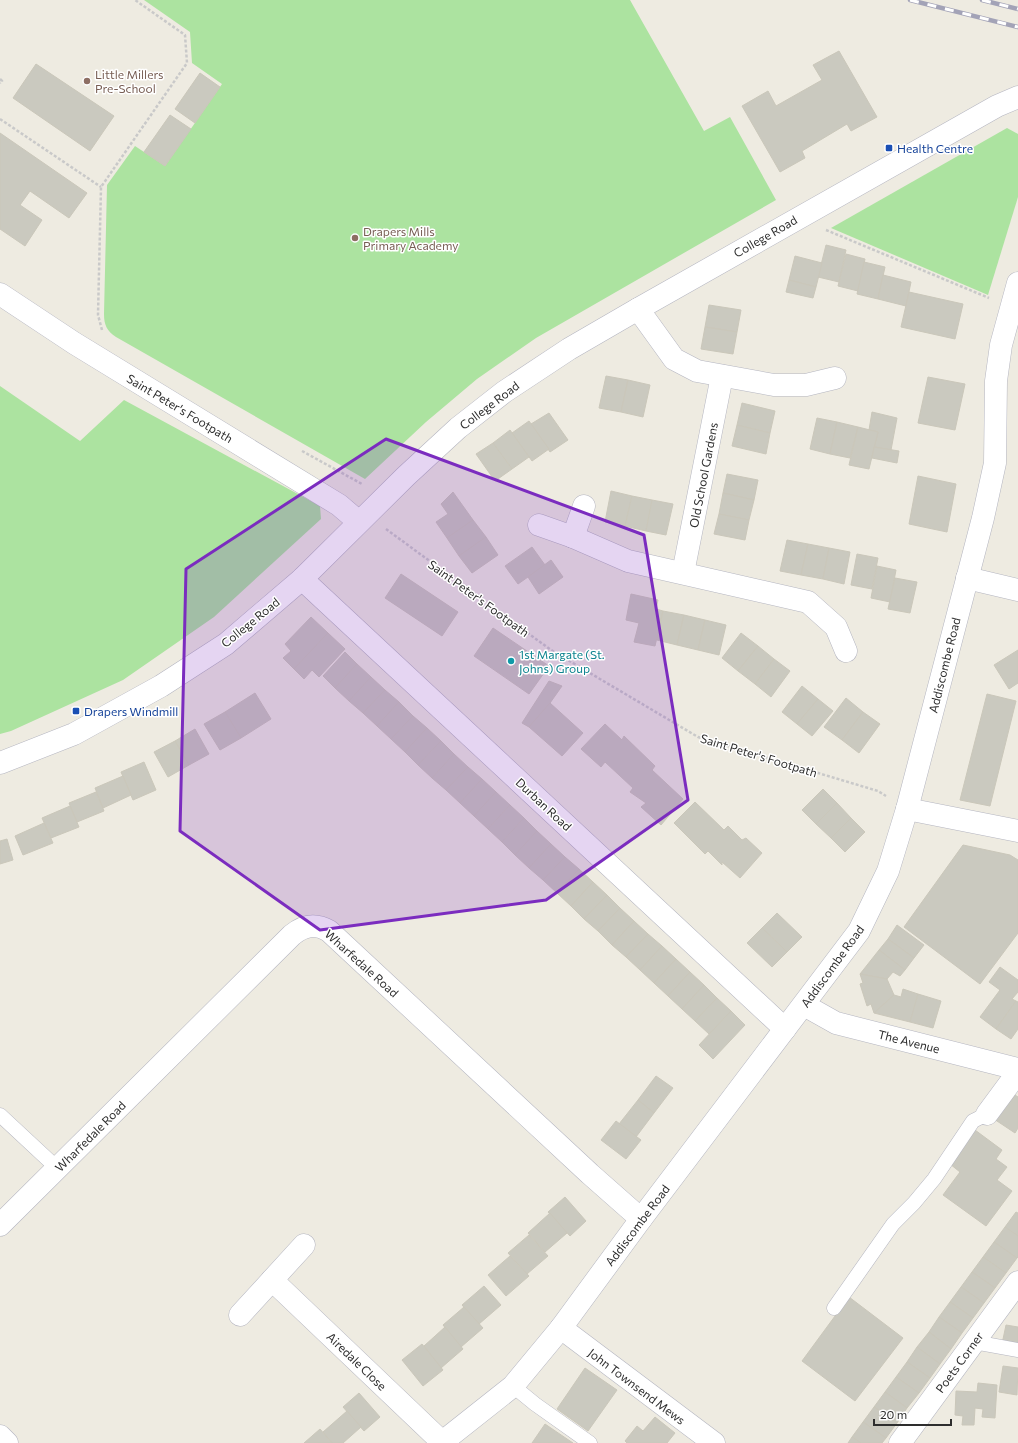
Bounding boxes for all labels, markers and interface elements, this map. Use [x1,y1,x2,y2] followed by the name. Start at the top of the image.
[95,67,164,95] place label: Little Millers Pre-School
[82,76,92,86] marker: Little Millers Pre-School
[897,141,973,155] place label: Health Centre
[884,143,894,153] marker: Health Centre
[731,212,799,260] street label: College Road
[363,224,458,252] place label: Drapers Mills Primary Academy
[350,233,360,243] marker: Drapers Mills Primary Academy
[124,371,236,445] street label: Saint Peter's Footpath
[456,378,522,432] street label: College Road
[686,421,720,529] street label: Old School Gardens
[426,557,532,639] street label: Saint Peter's Footpath
[218,594,282,650] street label: College Road
[925,616,963,714] street label: Addiscombe Road
[519,647,605,676] place label: 1st Margate (St. Johns) Group
[506,656,516,666] marker: 1st Margate (St. Johns) Group
[84,704,178,718] place label: Drapers Windmill
[71,706,81,716] marker: Drapers Windmill
[699,731,819,779] street label: Saint Peter's Footpath
[513,775,575,833] street label: Durban Road
[798,922,866,1010] street label: Addiscombe Road
[322,926,402,1000] street label: Wharfedale Road
[877,1027,941,1055] street label: The Avenue
[52,1098,128,1174] street label: Wharfedale Road
[602,1182,672,1268] street label: Addiscombe Road
[324,1329,390,1393] street label: Airedale Close
[932,1329,986,1395] street label: Poets Corner
[585,1345,688,1428] street label: John Townsend Mews
[874,1401,951,1427] scale bar
[880,1407,907,1421] text: 20 m

